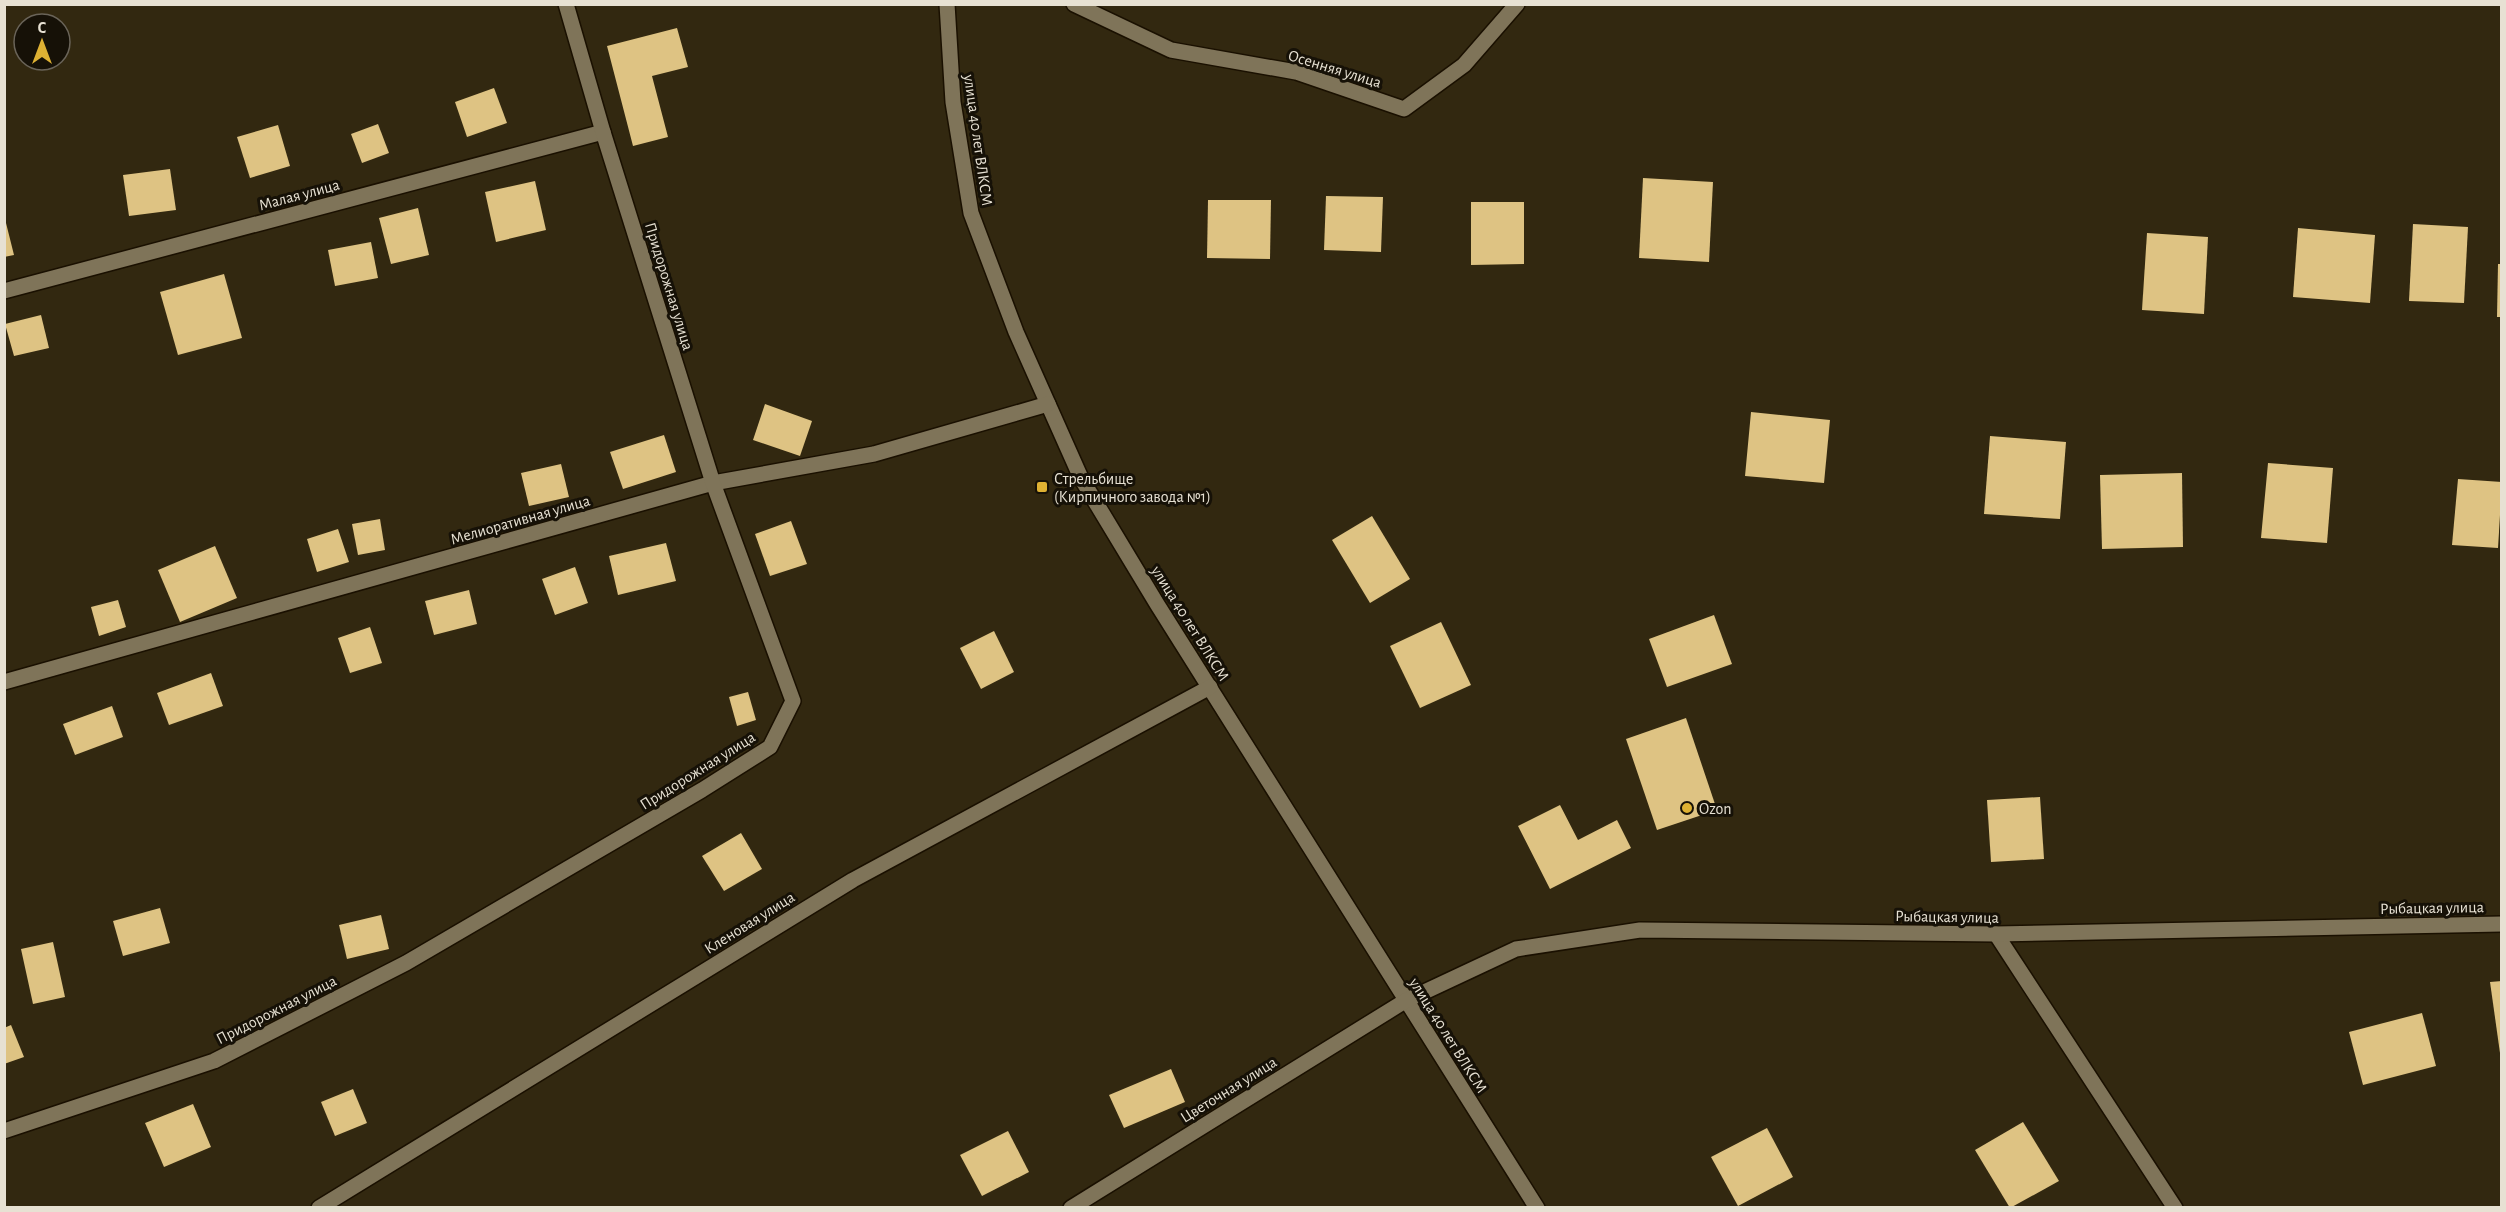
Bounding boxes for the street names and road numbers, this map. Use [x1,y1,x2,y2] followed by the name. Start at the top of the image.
[1286,47,1383,92] street label: Осенняя улица
[960,72,995,207] street label: улица 40 лет ВЛКСМ
[257,176,342,214] street label: Малая улица
[641,220,696,352] street label: Придорожная улица
[449,492,592,548] street label: Мелиоративная улица
[1147,562,1232,684] street label: улица 40 лет ВЛКСМ
[637,729,759,814] street label: Придорожная улица
[702,889,798,958] street label: Кленовая улица
[2380,899,2484,918] street label: Рыбацкая улица
[1895,908,1999,927] street label: Рыбацкая улица
[214,973,340,1048] street label: Придорожная улица
[1405,974,1490,1096] street label: улица 40 лет ВЛКСМ
[1178,1054,1280,1127] street label: Цветочная улица

